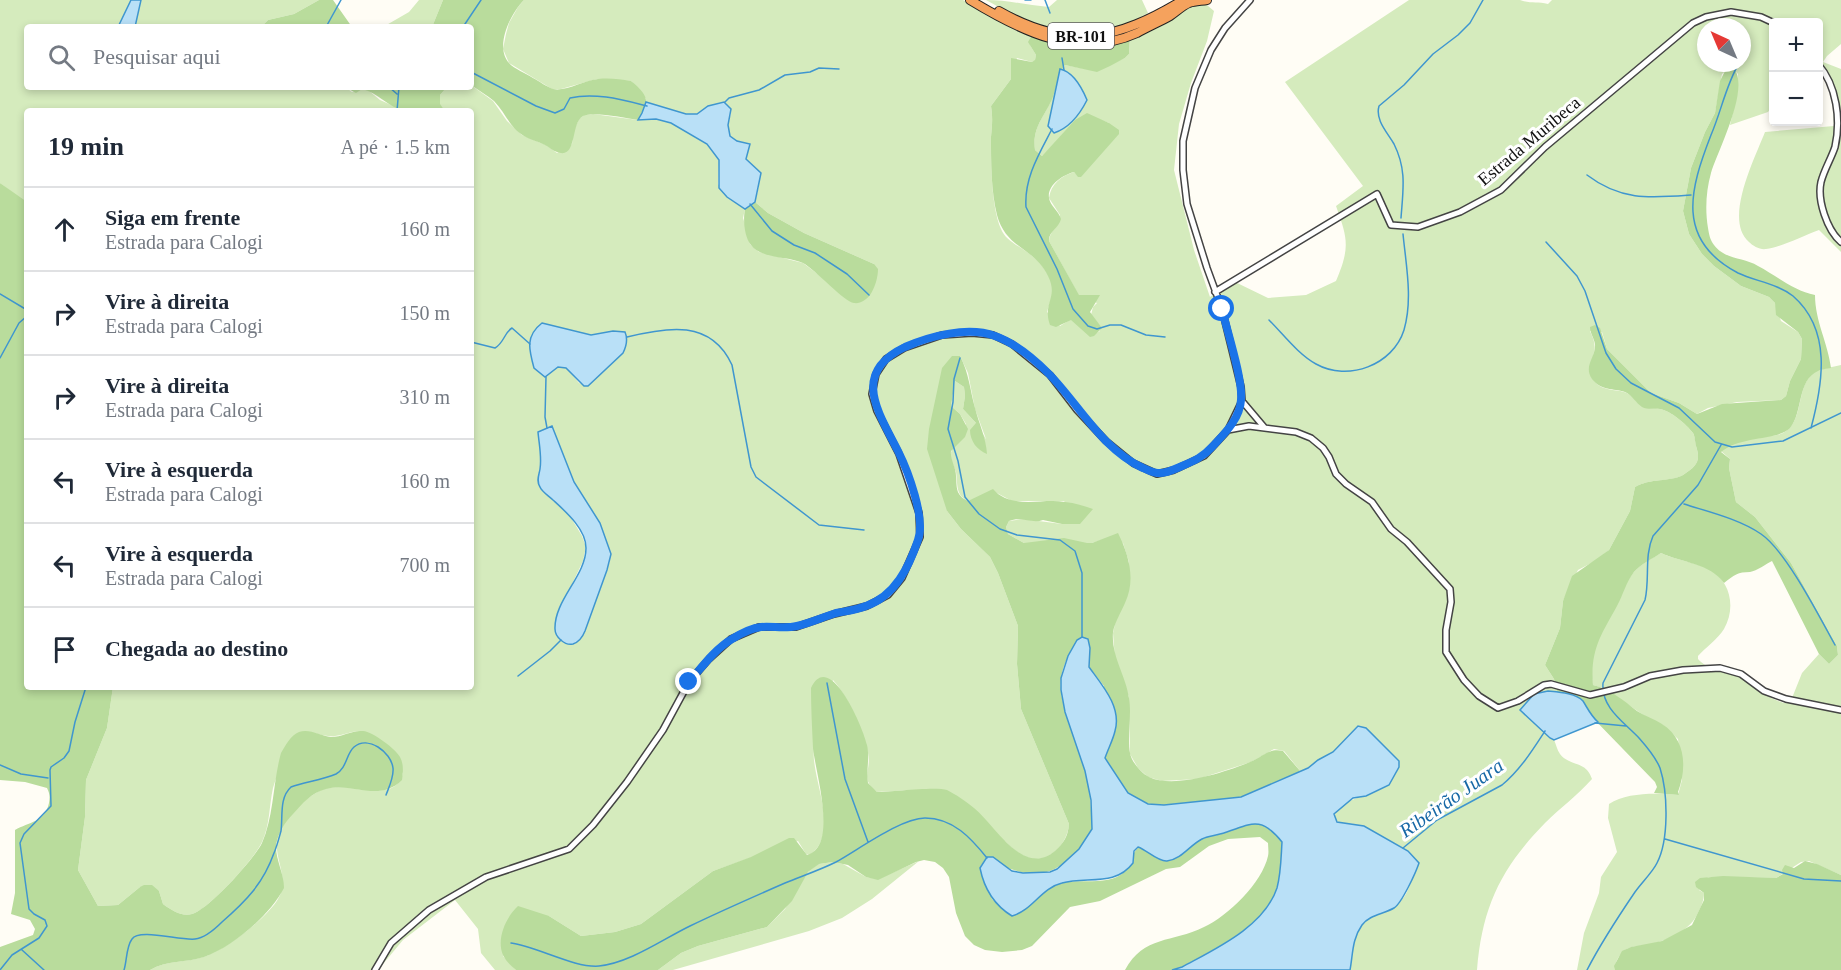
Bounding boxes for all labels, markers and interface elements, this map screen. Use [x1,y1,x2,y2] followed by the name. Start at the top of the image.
[1697,18,1751,72] north arrow
[1769,18,1823,126] map controls
[1769,18,1823,72] button: +
[1048,23,1114,49] road number: BR-101
[24,24,474,90] search box
[45,41,78,74] icon: search
[93,44,221,69] text: Pesquisar aqui
[1769,72,1823,126] button: −
[1474,92,1584,190] street label: Estrada Muribeca
[48,132,124,161] text: 19 min
[341,136,450,158] text: A pé · 1.5 km
[105,205,240,230] text: Siga em frente
[48,213,81,246] icon: ahead
[399,218,450,240] text: 160 m
[105,231,263,253] text: Estrada para Calogi
[105,289,229,314] text: Vire à direita
[1208,295,1234,321] route start
[48,297,81,330] icon: right
[399,302,450,324] text: 150 m
[105,315,263,337] text: Estrada para Calogi
[105,373,229,398] text: Vire à direita
[48,381,81,414] icon: right
[399,386,450,408] text: 310 m
[105,399,263,421] text: Estrada para Calogi
[105,457,253,482] text: Vire à esquerda
[48,465,81,498] icon: left
[399,470,450,492] text: 160 m
[105,483,263,505] text: Estrada para Calogi
[105,541,253,566] text: Vire à esquerda
[48,549,81,582] icon: left
[399,554,450,576] text: 700 m
[105,567,263,589] text: Estrada para Calogi
[48,633,81,666] icon: arrive
[105,636,288,661] text: Chegada ao destino
[675,668,701,694] route end
[1394,754,1507,842] water label: Ribeirão Juara

